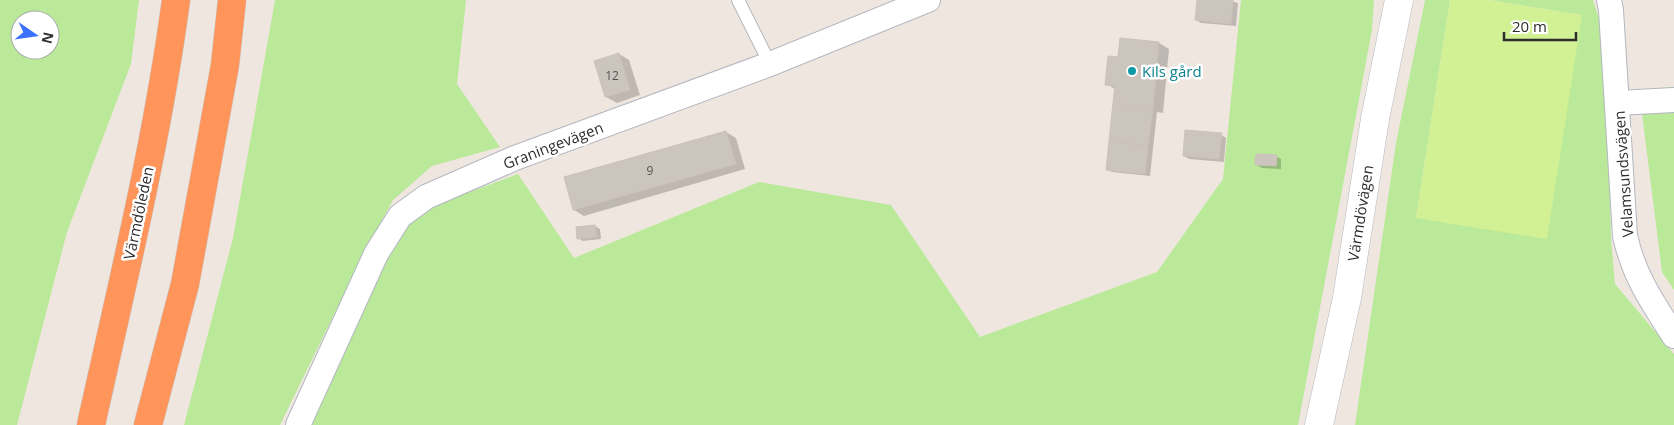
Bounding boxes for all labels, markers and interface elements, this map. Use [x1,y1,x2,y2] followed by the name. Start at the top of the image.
[10,10,60,60] north arrow
[1504,10,1576,42] scale bar
[1512,16,1547,36] text: 20 m
[38,30,59,46] text: N
[1142,61,1202,81] place label: Kils gård
[1126,65,1138,77] marker: Kils gård
[605,67,619,84] house number: 12
[1609,110,1637,238] street label: Velamsundsvägen
[500,117,606,173] street label: Graningevägen
[647,162,654,179] house number: 9
[1343,163,1377,263] street label: Värmdövägen
[118,165,158,261] street label: Värmdöleden

